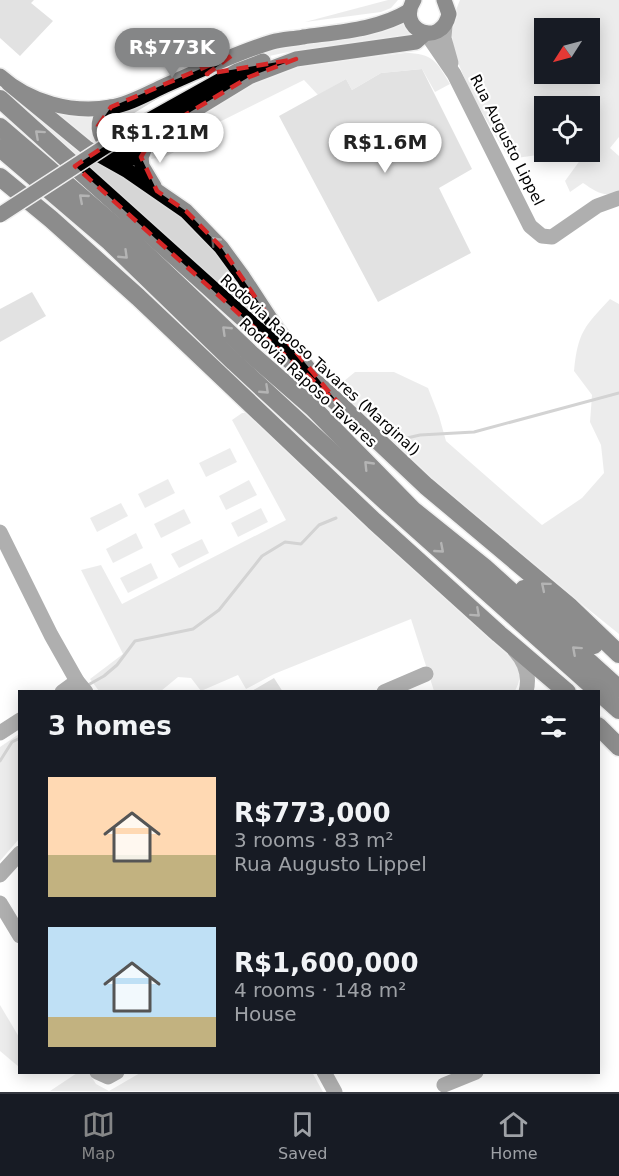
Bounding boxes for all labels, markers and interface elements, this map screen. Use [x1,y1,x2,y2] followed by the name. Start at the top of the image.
[534,18,600,84] north arrow
[534,18,600,162] map controls
[123,28,221,79] pin: R$773K
[129,35,215,59] text: R$773K
[466,71,548,209] street label: Rua Augusto Lippel
[534,96,600,162] button: locate
[105,113,215,164] pin: R$1.21M
[111,120,209,144] text: R$1.21M
[336,123,434,174] pin: R$1.6M
[36,130,46,141] one-way arrow
[343,130,427,154] text: R$1.6M
[79,194,90,205] one-way arrow
[211,238,222,248] one-way arrow
[117,248,127,259] one-way arrow
[217,271,423,459] street label: Rodovia Raposo Tavares (Marginal)
[236,315,380,451] street label: Rodovia Raposo Tavares
[223,327,234,338] one-way arrow
[258,383,268,394] one-way arrow
[364,461,375,472] one-way arrow
[433,542,444,553] one-way arrow
[541,582,552,593] one-way arrow
[469,606,480,617] one-way arrow
[572,646,582,657] one-way arrow
[537,710,570,743] icon: filters
[48,711,172,741] text: 3 homes
[234,798,391,828] text: R$773,000
[96,801,168,873] icon: home
[234,828,394,852] text: 3 rooms · 83 m²
[234,852,427,876] text: Rua Augusto Lippel
[234,948,419,978] text: R$1,600,000
[96,951,168,1023] icon: home
[234,978,406,1002] text: 4 rooms · 148 m²
[234,1002,297,1026] text: House
[81,1108,115,1163] tab: Map
[278,1108,327,1163] tab: Saved
[490,1108,538,1163] tab: Home

